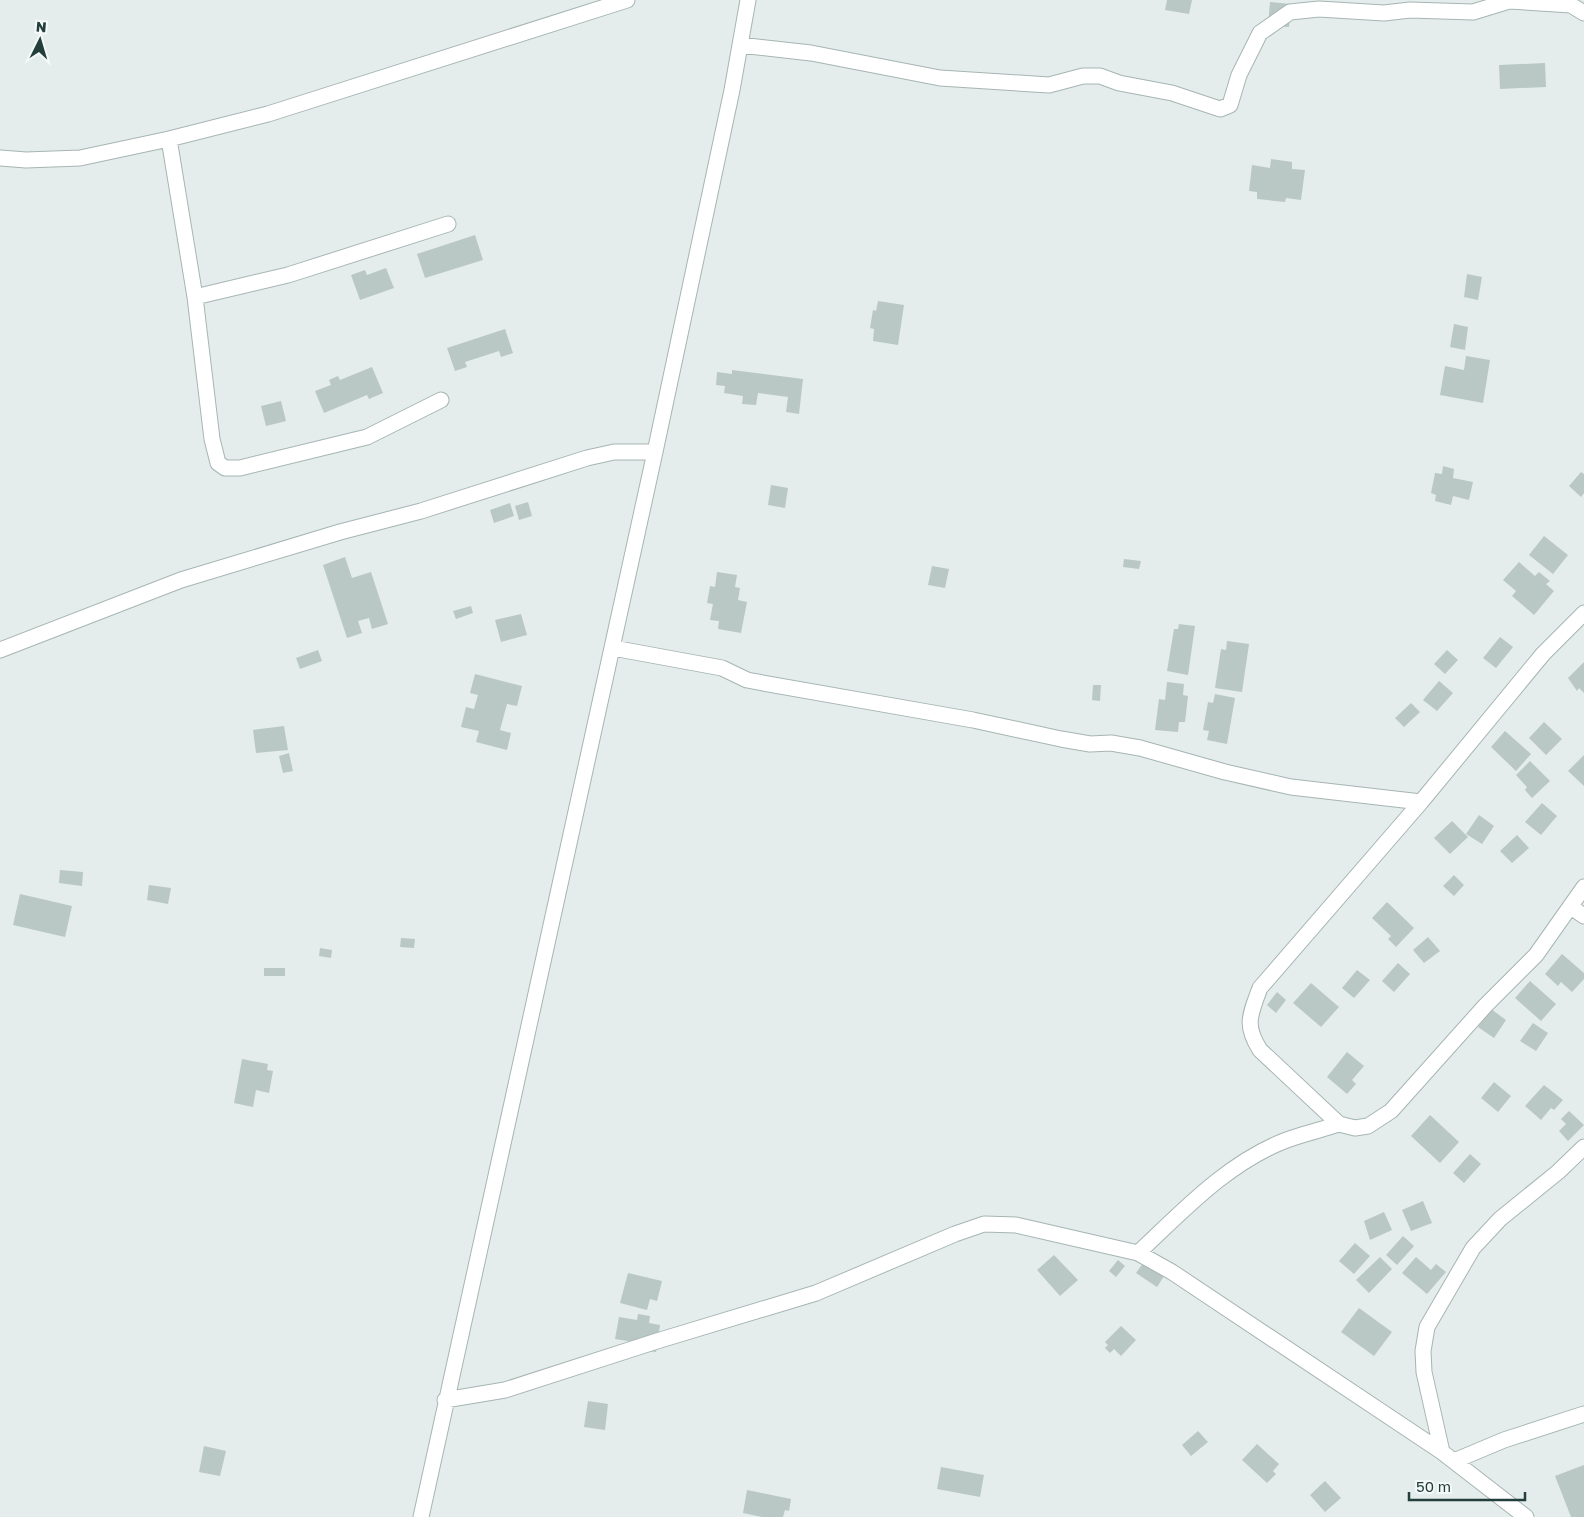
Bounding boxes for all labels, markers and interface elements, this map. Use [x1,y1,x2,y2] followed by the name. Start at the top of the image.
[15,15,65,65] north arrow
[35,18,47,35] text: N
[1409,1470,1525,1502] scale bar
[1416,1477,1451,1495] text: 50 m

